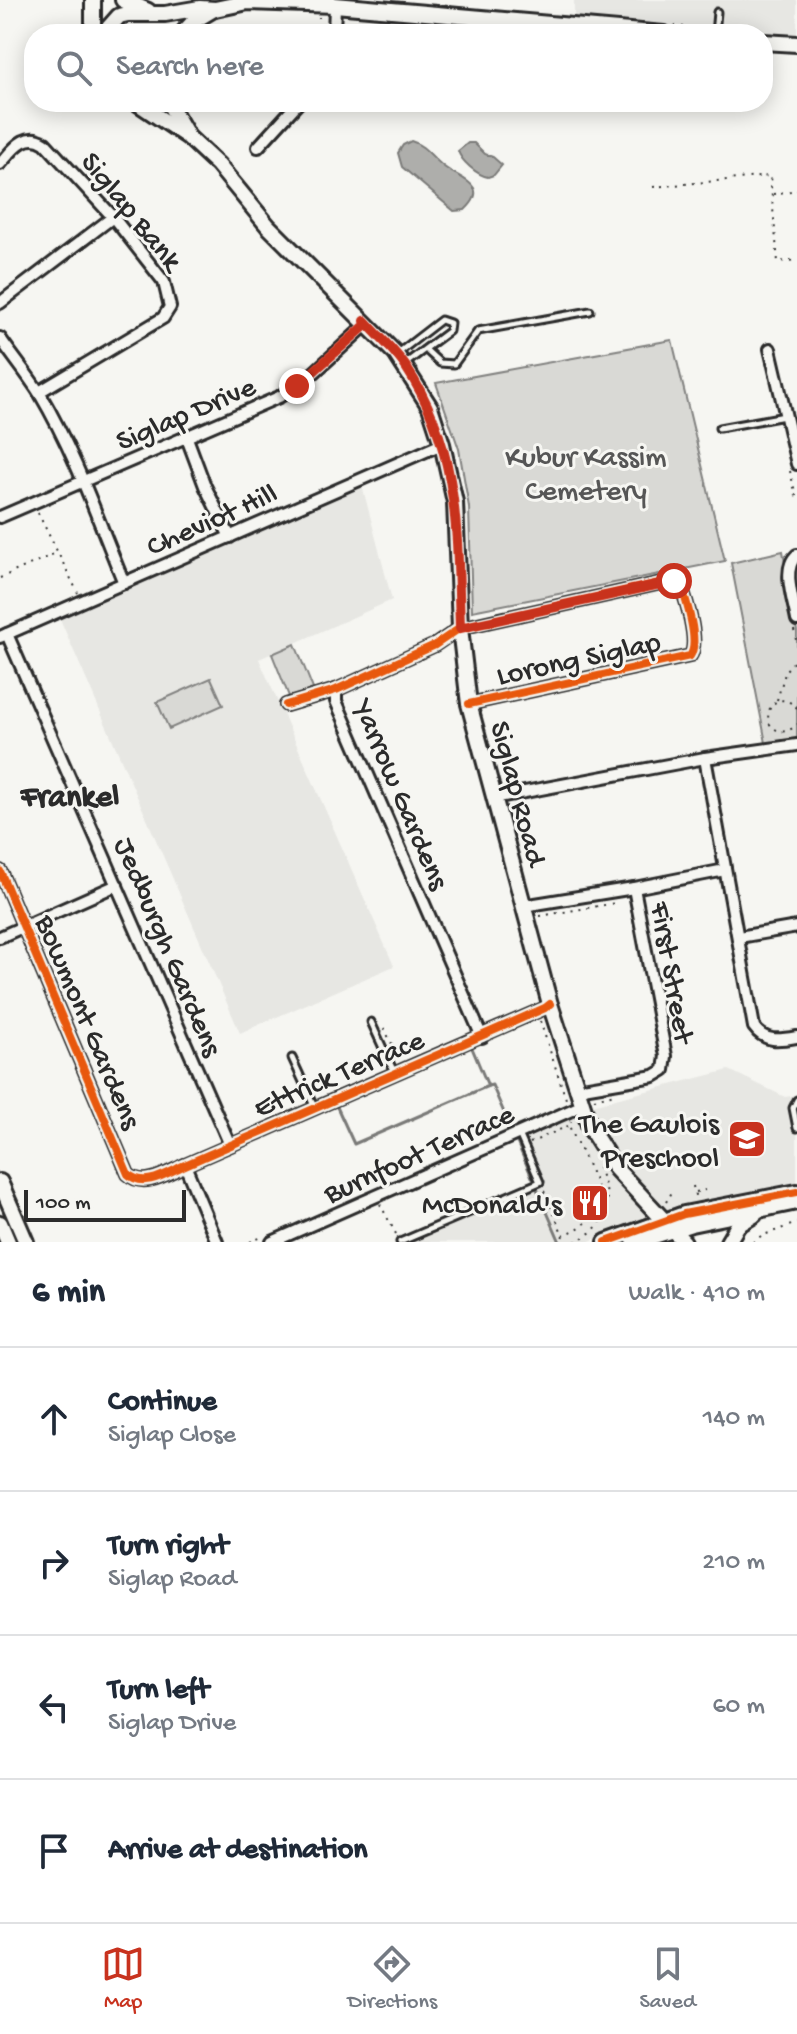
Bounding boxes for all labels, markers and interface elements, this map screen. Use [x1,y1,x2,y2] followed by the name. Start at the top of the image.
[24,24,773,112] search box
[52,46,96,90] icon: search
[116,51,264,86] text: Search here
[71,147,190,281] street label: Siglap Bank
[279,368,315,404] route end
[112,371,262,461] street label: Siglap Drive
[505,442,667,511] park label: Kubur Kassim Cemetery
[142,478,284,566] street label: Cheviot Hill
[656,563,692,599] route start
[494,627,664,696] street label: Lorong Siglap
[342,693,455,897] street label: Yarrow Gardens
[480,718,552,873] street label: Siglap Road
[20,780,119,818] district label: Frankel
[104,833,228,1063] street label: Jedburgh Gardens
[640,898,700,1049] street label: First Street
[25,910,147,1136] street label: Bowmont Gardens
[249,1024,431,1128] street label: Ettrick Terrace
[318,1098,521,1214] street label: Burnfoot Terrace
[577,1109,720,1178] place label: The Gaulois Preschool
[726,1118,768,1160] school or university icon: The Gaulois Preschool
[569,1182,611,1224] restaurant icon: McDonald's
[24,1186,186,1222] scale bar
[422,1190,563,1225] place label: McDonald's
[36,1191,91,1217] text: 100 m
[32,1274,105,1314] text: 6 min
[628,1279,765,1310] text: Walk · 410 m
[108,1386,217,1421] text: Continue
[32,1397,76,1441] icon: ahead
[703,1404,765,1435] text: 140 m
[108,1421,236,1452] text: Siglap Close
[108,1530,228,1565] text: Turn right
[32,1541,76,1585] icon: right
[702,1548,765,1579] text: 210 m
[108,1565,236,1596] text: Siglap Road
[108,1674,209,1709] text: Turn left
[32,1685,76,1729] icon: left
[712,1692,765,1723] text: 60 m
[108,1709,236,1740] text: Siglap Drive
[32,1829,76,1873] icon: arrive
[108,1834,368,1869] text: Arrive at destination
[101,1942,145,2016] tab: Map
[348,1942,437,2016] tab: Directions
[639,1942,696,2016] tab: Saved

